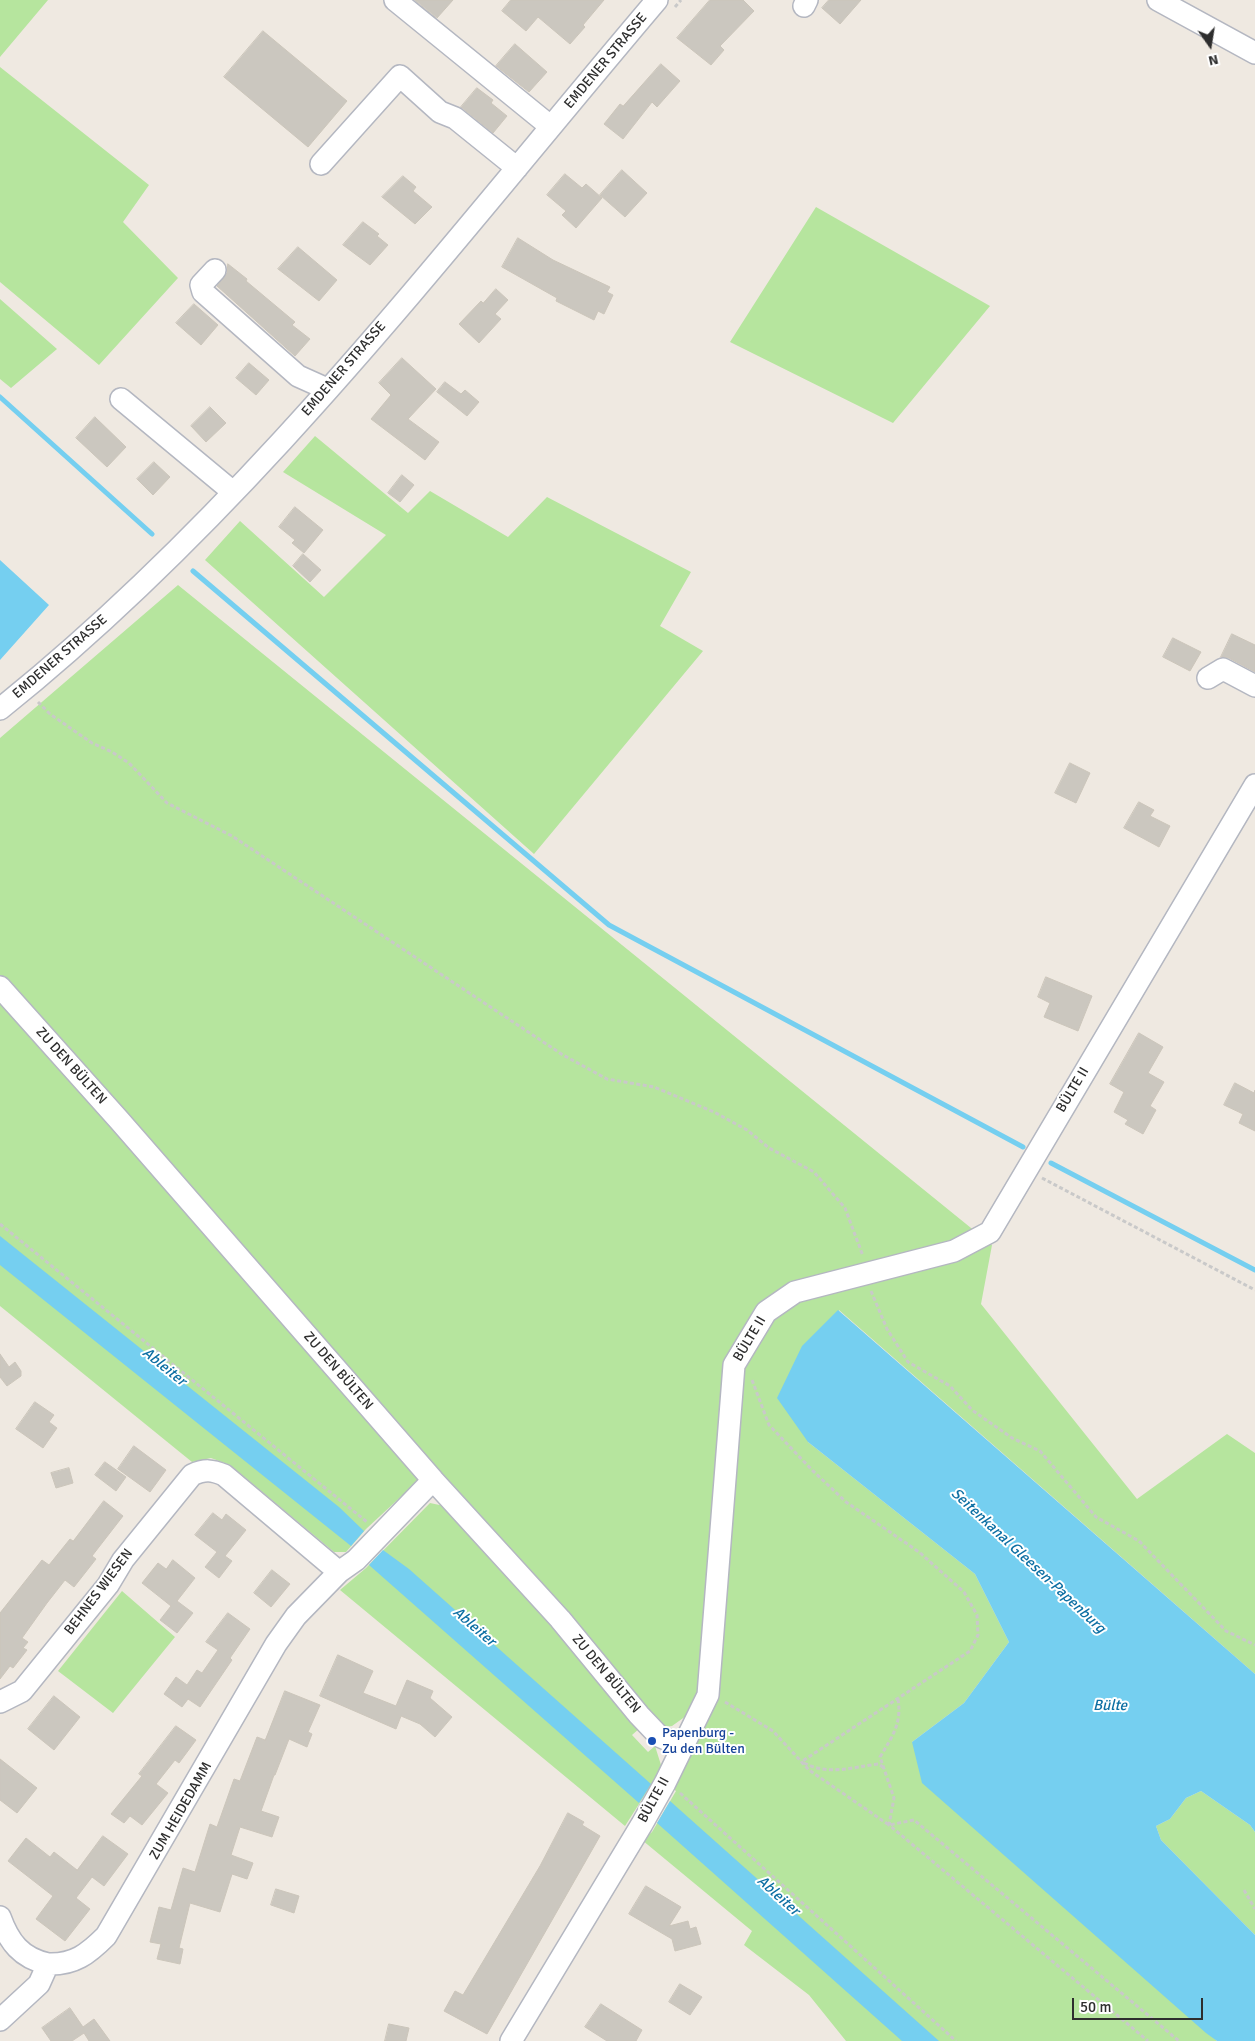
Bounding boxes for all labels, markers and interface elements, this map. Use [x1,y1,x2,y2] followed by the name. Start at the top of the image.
[561,10,651,112] street label: EMDENER STRASSE
[1185,20,1235,70] north arrow
[1207,51,1220,69] text: N
[298,318,390,420] street label: EMDENER STRASSE
[9,611,111,703] street label: EMDENER STRASSE
[32,1024,110,1108] street label: ZU DEN BÜLTEN
[1053,1064,1093,1116] street label: BÜLTE II
[730,1313,770,1365] street label: BÜLTE II
[300,1329,376,1413] street label: ZU DEN BÜLTEN
[139,1344,189,1390] water label: Ableiter
[947,1485,1109,1637] water label: Seitenkanal Gleesen-Papenburg
[61,1546,137,1638] street label: BEHNES WIESEN
[449,1603,499,1651] water label: Ableiter
[568,1631,644,1717] street label: ZU DEN BÜLTEN
[1093,1697,1127,1715] water label: Bülte
[662,1725,745,1758] place label: Papenburg - Zu den Bülten
[646,1735,658,1747] marker: Papenburg - Zu den Bülten
[146,1759,216,1863] street label: ZUM HEIDEDAMM
[635,1774,673,1826] street label: BÜLTE II
[753,1872,803,1920] water label: Ableiter
[1075,1988,1206,2020] scale bar
[1080,1998,1111,2016] text: 50 m

